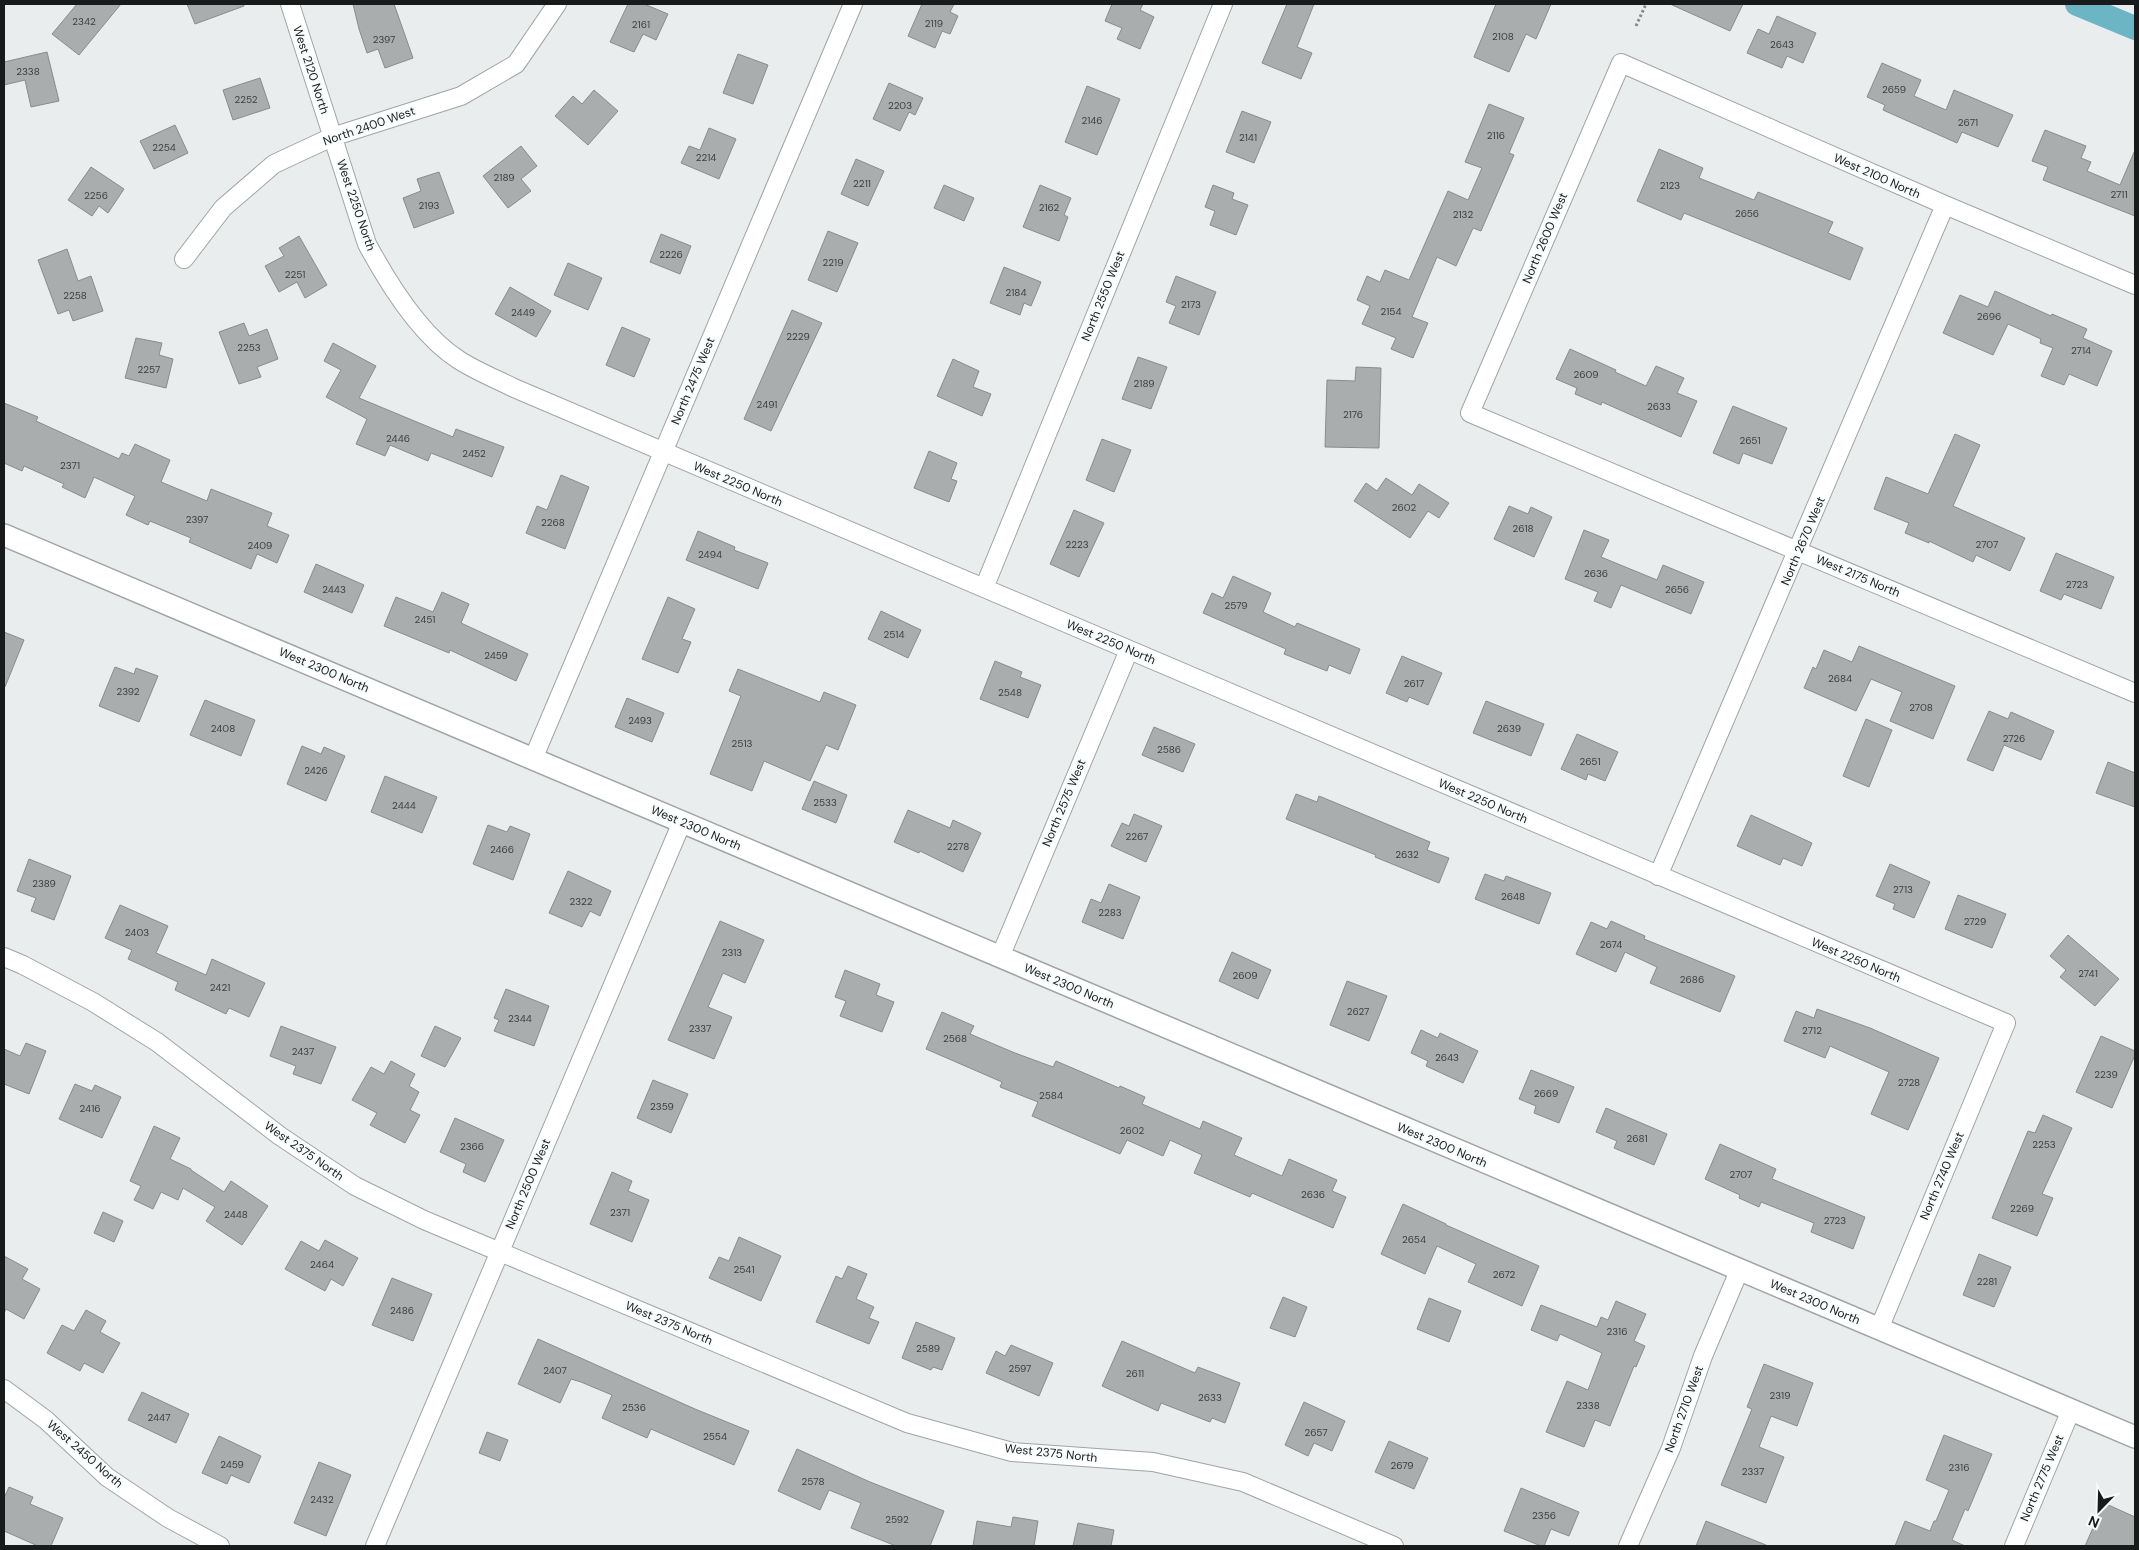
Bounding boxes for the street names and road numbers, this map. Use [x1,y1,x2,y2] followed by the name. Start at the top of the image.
[289,24,333,116] street label: West 2120 North
[321,103,418,149] street label: North 2400 West
[1831,150,1923,202] street label: West 2100 North
[333,157,379,253] street label: West 2250 North
[1519,190,1571,286] street label: North 2600 West
[1078,248,1128,343] street label: North 2550 West
[667,335,719,427] street label: North 2475 West
[691,458,785,510] street label: West 2250 North
[1777,494,1829,588] street label: North 2670 West
[1813,551,1903,601] street label: West 2175 North
[1064,616,1158,668] street label: West 2250 North
[276,644,372,696] street label: West 2300 North
[1038,757,1090,849] street label: North 2575 West
[1436,775,1530,827] street label: West 2250 North
[648,802,744,854] street label: West 2300 North
[1809,934,1903,986] street label: West 2250 North
[1021,960,1117,1012] street label: West 2300 North
[261,1118,347,1184] street label: West 2375 North
[1394,1119,1490,1171] street label: West 2300 North
[1916,1129,1968,1222] street label: North 2740 West
[502,1136,554,1232] street label: North 2500 West
[1767,1276,1863,1328] street label: West 2300 North
[623,1297,715,1349] street label: West 2375 North
[1661,1363,1707,1455] street label: North 2710 West
[44,1417,126,1491] street label: West 2450 North
[2017,1432,2068,1524] street label: North 2775 West
[1004,1440,1098,1466] street label: West 2375 North

